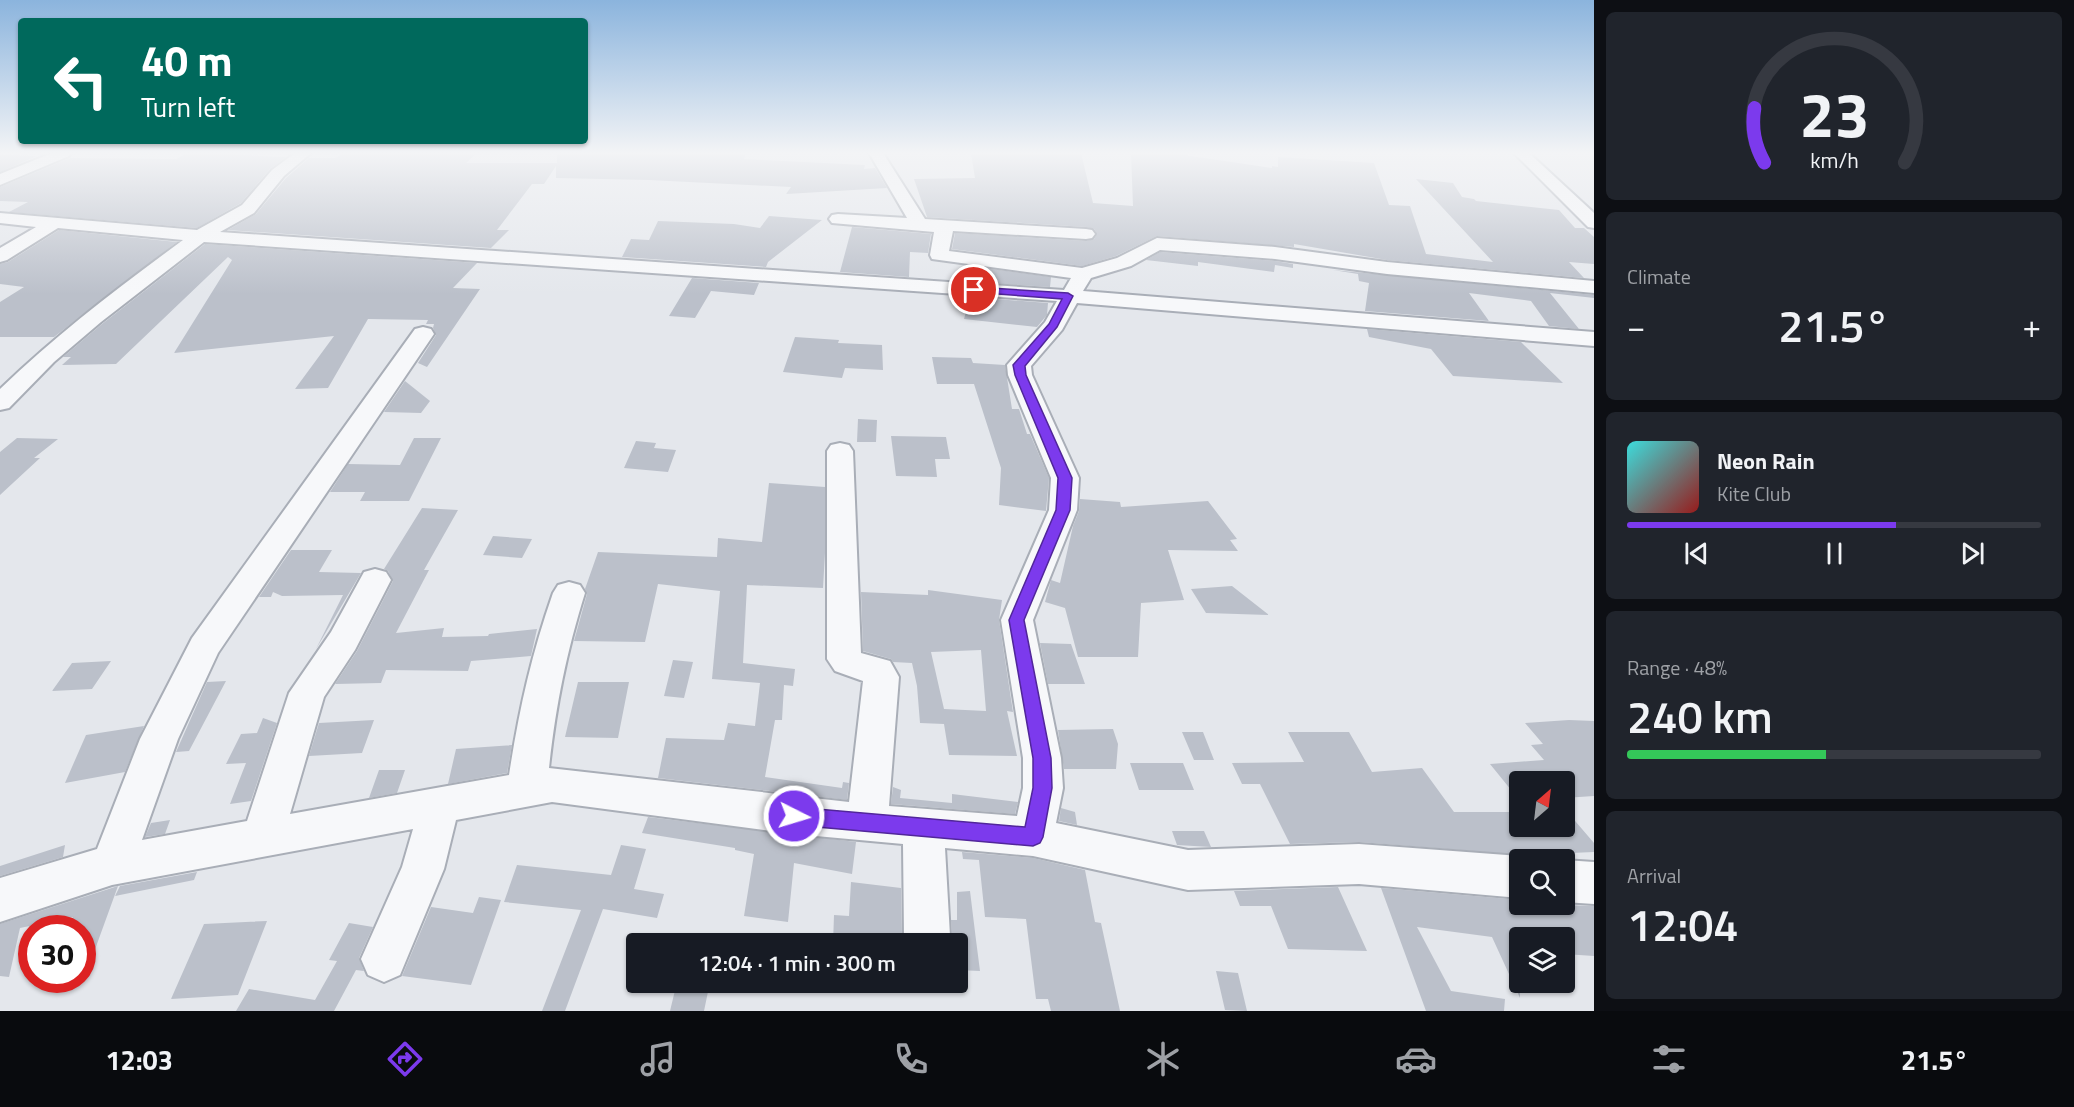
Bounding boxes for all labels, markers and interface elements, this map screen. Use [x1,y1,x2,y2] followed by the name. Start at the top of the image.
[141,28,233,92] text: 40 m
[42,42,120,120] icon: left
[1799,66,1869,161] text: 23
[141,86,235,127] text: Turn left
[1810,144,1858,176] text: km/h
[1627,261,1691,292] text: Climate
[948,264,999,315] pin
[957,273,990,306] icon: arrive
[1778,291,1890,359] text: 21.5°
[1627,301,1645,351] text: −
[2023,301,2041,351] text: +
[1717,444,1815,478] text: Neon Rain
[1717,478,1791,509] text: Kite Club
[1680,537,1713,570] icon: previous
[1818,537,1851,570] icon: pause
[1956,537,1989,570] icon: next
[1627,652,1727,683] text: Range · 48%
[1627,682,1773,750] text: 240 km
[1509,771,1575,837] north arrow
[1509,771,1575,993] map controls
[762,784,826,848] position arrow
[1509,849,1575,915] button: search
[1627,860,1681,891] text: Arrival
[1627,890,1739,958] text: 12:04
[18,915,96,993] speed limit sign: 30
[1509,927,1575,993] button: layers
[698,946,896,980] text: 12:04 · 1 min · 300 m
[384,1038,426,1080] icon: directions
[637,1038,679,1080] icon: music
[890,1038,932,1080] icon: phone
[1142,1038,1184,1080] icon: climate
[1395,1038,1437,1080] icon: car
[1648,1038,1690,1080] icon: filters
[105,1039,173,1080] text: 12:03
[1901,1039,1968,1080] text: 21.5°

